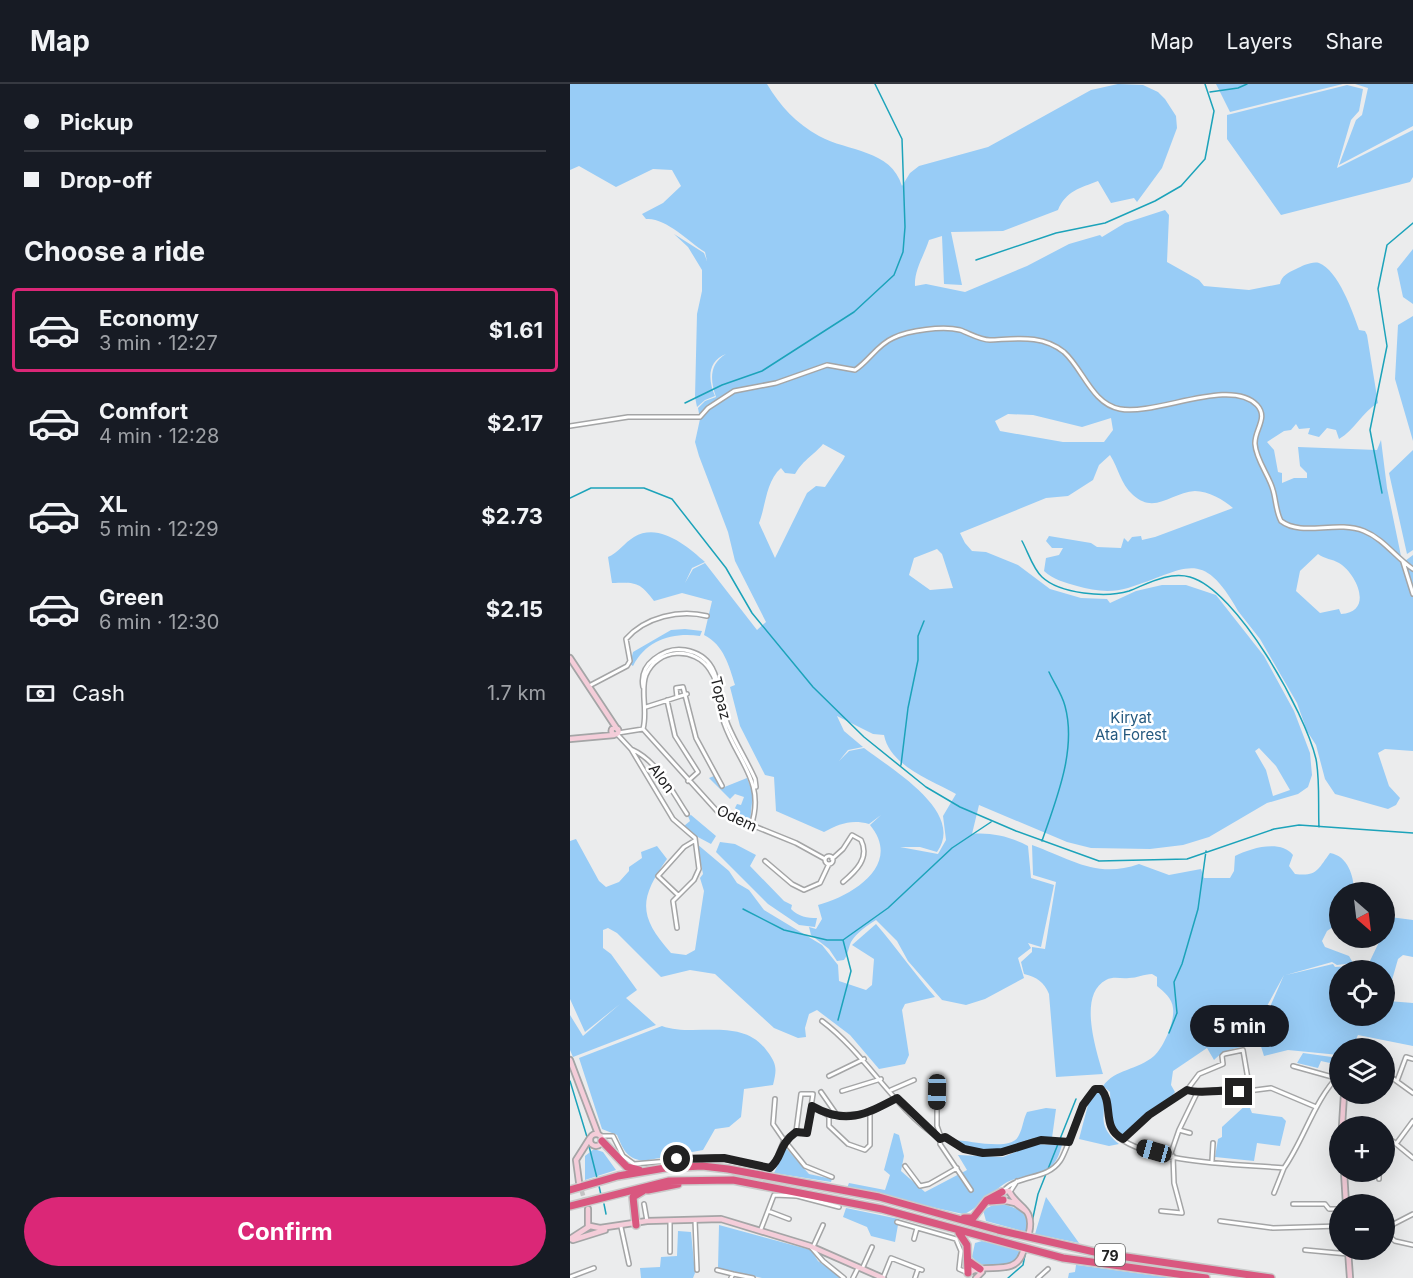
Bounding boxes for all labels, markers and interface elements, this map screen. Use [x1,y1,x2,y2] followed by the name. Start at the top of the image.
[30,24,90,58] text: Map
[1150,29,1194,54] text: Map
[1227,29,1293,54] text: Layers
[1326,29,1383,54] text: Share
[60,109,134,135] text: Pickup
[60,167,152,193] text: Drop-off
[24,235,205,268] text: Choose a ride
[27,303,81,357] icon: car
[99,305,199,331] text: Economy
[489,317,543,343] text: $1.61
[99,331,218,355] text: 3 min · 12:27
[27,396,81,450] icon: car
[99,398,188,424] text: Comfort
[487,410,543,436] text: $2.17
[99,424,219,448] text: 4 min · 12:28
[27,489,81,543] icon: car
[99,491,128,517] text: XL
[481,503,543,529] text: $2.73
[99,517,219,541] text: 5 min · 12:29
[27,582,81,636] icon: car
[99,584,164,610] text: Green
[486,596,543,622] text: $2.15
[99,610,219,634] text: 6 min · 12:30
[707,675,735,721] street label: Topaz
[24,677,57,710] icon: cash
[72,680,125,706] text: Cash
[487,681,546,705] text: 1.7 km
[1095,708,1167,744] park label: Kiryat Ata Forest
[645,760,679,796] street label: Alon
[714,800,760,836] street label: Odem
[1329,882,1395,948] north arrow
[1329,882,1395,1260] map controls
[1329,960,1395,1026] button: locate
[1190,1005,1288,1047] callout: 5 min
[1213,1014,1266,1038] text: 5 min
[1329,1038,1395,1104] button: layers
[928,1074,946,1110] car
[1225,1078,1252,1105] route end
[1329,1116,1395,1182] button: +
[1134,1137,1174,1165] car
[663,1145,690,1172] route start
[1329,1194,1395,1260] button: −
[24,1197,546,1266] button: Confirm
[1095,1244,1125,1266] road number: 79

